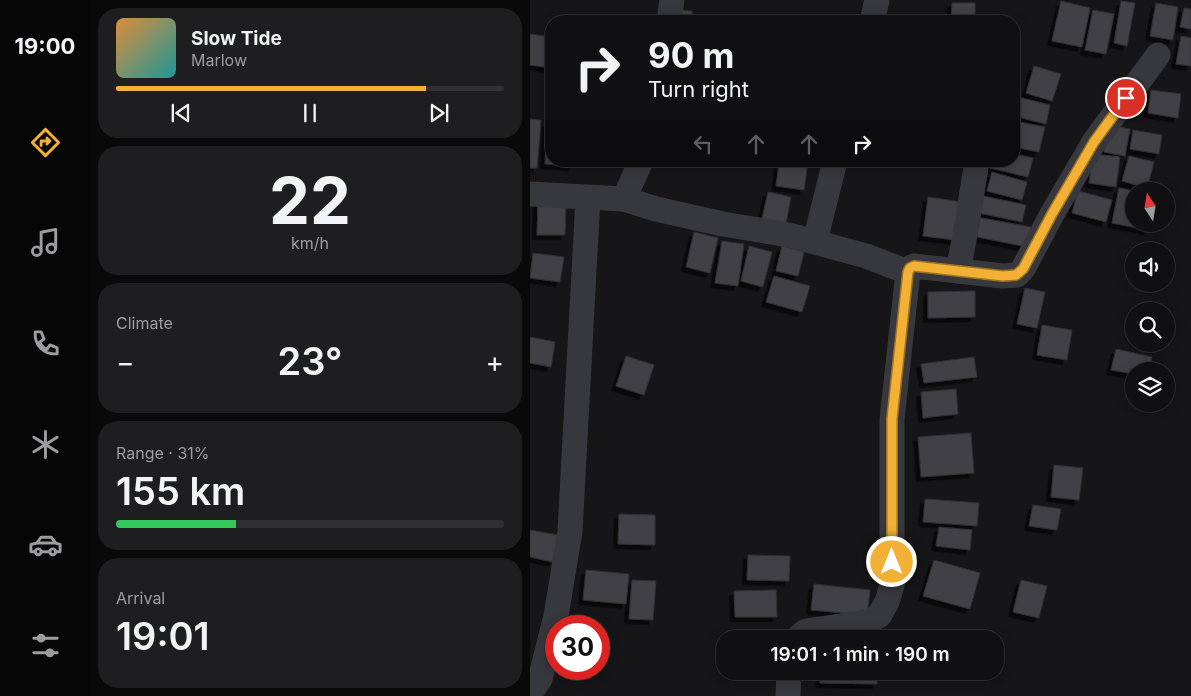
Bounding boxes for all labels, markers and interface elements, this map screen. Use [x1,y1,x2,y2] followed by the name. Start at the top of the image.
[191,27,282,50] text: Slow Tide
[15,33,75,59] text: 19:00
[648,34,735,76] text: 90 m
[565,35,630,100] icon: right
[191,50,247,70] text: Marlow
[648,76,749,102] text: Turn right
[1105,77,1147,119] pin
[1112,84,1140,112] icon: arrive
[167,99,195,127] icon: previous
[296,99,324,127] icon: pause
[425,99,453,127] icon: next
[28,125,63,160] icon: directions
[689,130,717,158] icon: left
[742,130,770,158] icon: ahead
[795,130,823,158] icon: ahead
[848,130,876,158] icon: right
[269,161,351,240] text: 22
[1125,182,1175,232] north arrow
[1125,182,1175,412] map controls
[28,225,63,260] icon: music
[291,233,329,253] text: km/h
[1125,242,1175,292] button: sound
[1125,302,1175,352] button: search
[116,313,173,333] text: Climate
[28,326,63,361] icon: phone
[278,338,342,384] text: 23°
[116,345,135,379] text: −
[485,345,504,379] text: +
[1125,362,1175,412] button: layers
[28,427,63,462] icon: climate
[116,443,210,463] text: Range · 31%
[116,468,245,514] text: 155 km
[28,527,63,562] icon: car
[865,535,917,587] position arrow
[116,588,165,608] text: Arrival
[116,613,210,659] text: 19:01
[545,615,610,680] speed limit sign: 30
[28,628,63,663] icon: filters
[770,643,950,666] text: 19:01 · 1 min · 190 m

